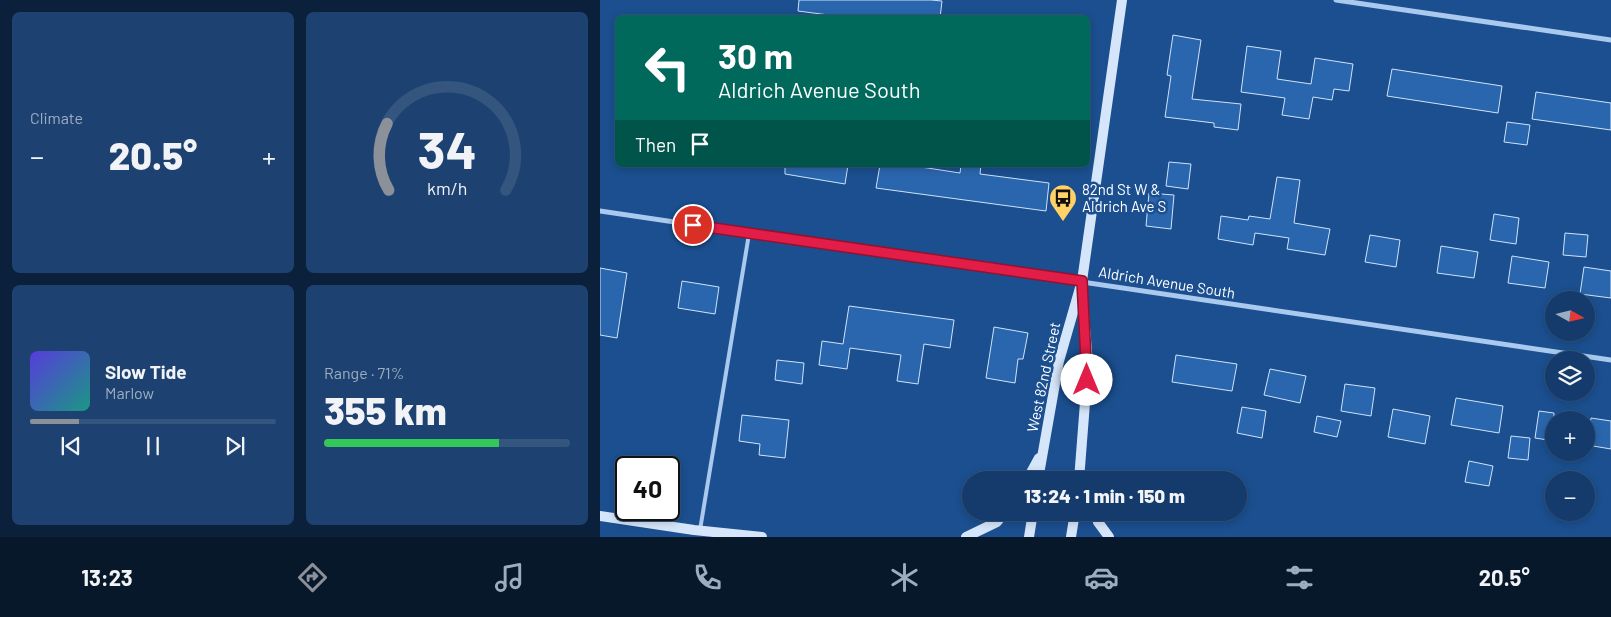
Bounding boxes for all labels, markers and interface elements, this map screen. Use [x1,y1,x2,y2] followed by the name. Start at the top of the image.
[718,34,793,76] text: 30 m
[635,35,700,100] icon: left
[718,76,921,102] text: Aldrich Avenue South
[30,108,83,127] text: Climate
[417,117,477,179] text: 34
[686,130,714,158] icon: arrive
[109,132,197,178] text: 20.5°
[635,133,676,156] text: Then
[30,139,44,173] text: −
[262,139,276,173] text: +
[427,177,467,199] text: km/h
[1082,180,1166,215] place label: 82nd St W & Aldrich Ave S
[1048,183,1078,222] bus stop icon: 82nd St W & Aldrich Ave S
[672,204,714,246] pin
[679,211,707,239] icon: arrive
[1097,262,1237,302] street label: Aldrich Avenue South
[1545,291,1595,341] north arrow
[1545,291,1595,521] map controls
[1023,320,1063,434] street label: West 82nd Street
[1545,351,1595,401] button: layers
[1060,353,1112,405] position arrow
[105,360,187,383] text: Slow Tide
[324,363,404,382] text: Range · 71%
[105,383,154,402] text: Marlow
[324,387,447,433] text: 355 km
[1545,411,1595,461] button: +
[57,432,85,460] icon: previous
[139,432,167,460] icon: pause
[221,432,249,460] icon: next
[615,456,680,521] speed limit sign: 40
[1545,471,1595,521] button: −
[1024,484,1185,507] text: 13:24 · 1 min · 150 m
[295,560,330,595] icon: directions
[492,560,527,595] icon: music
[690,560,725,595] icon: phone
[887,560,922,595] icon: climate
[1084,560,1119,595] icon: car
[1282,560,1317,595] icon: filters
[81,564,133,590] text: 13:23
[1479,564,1530,590] text: 20.5°

